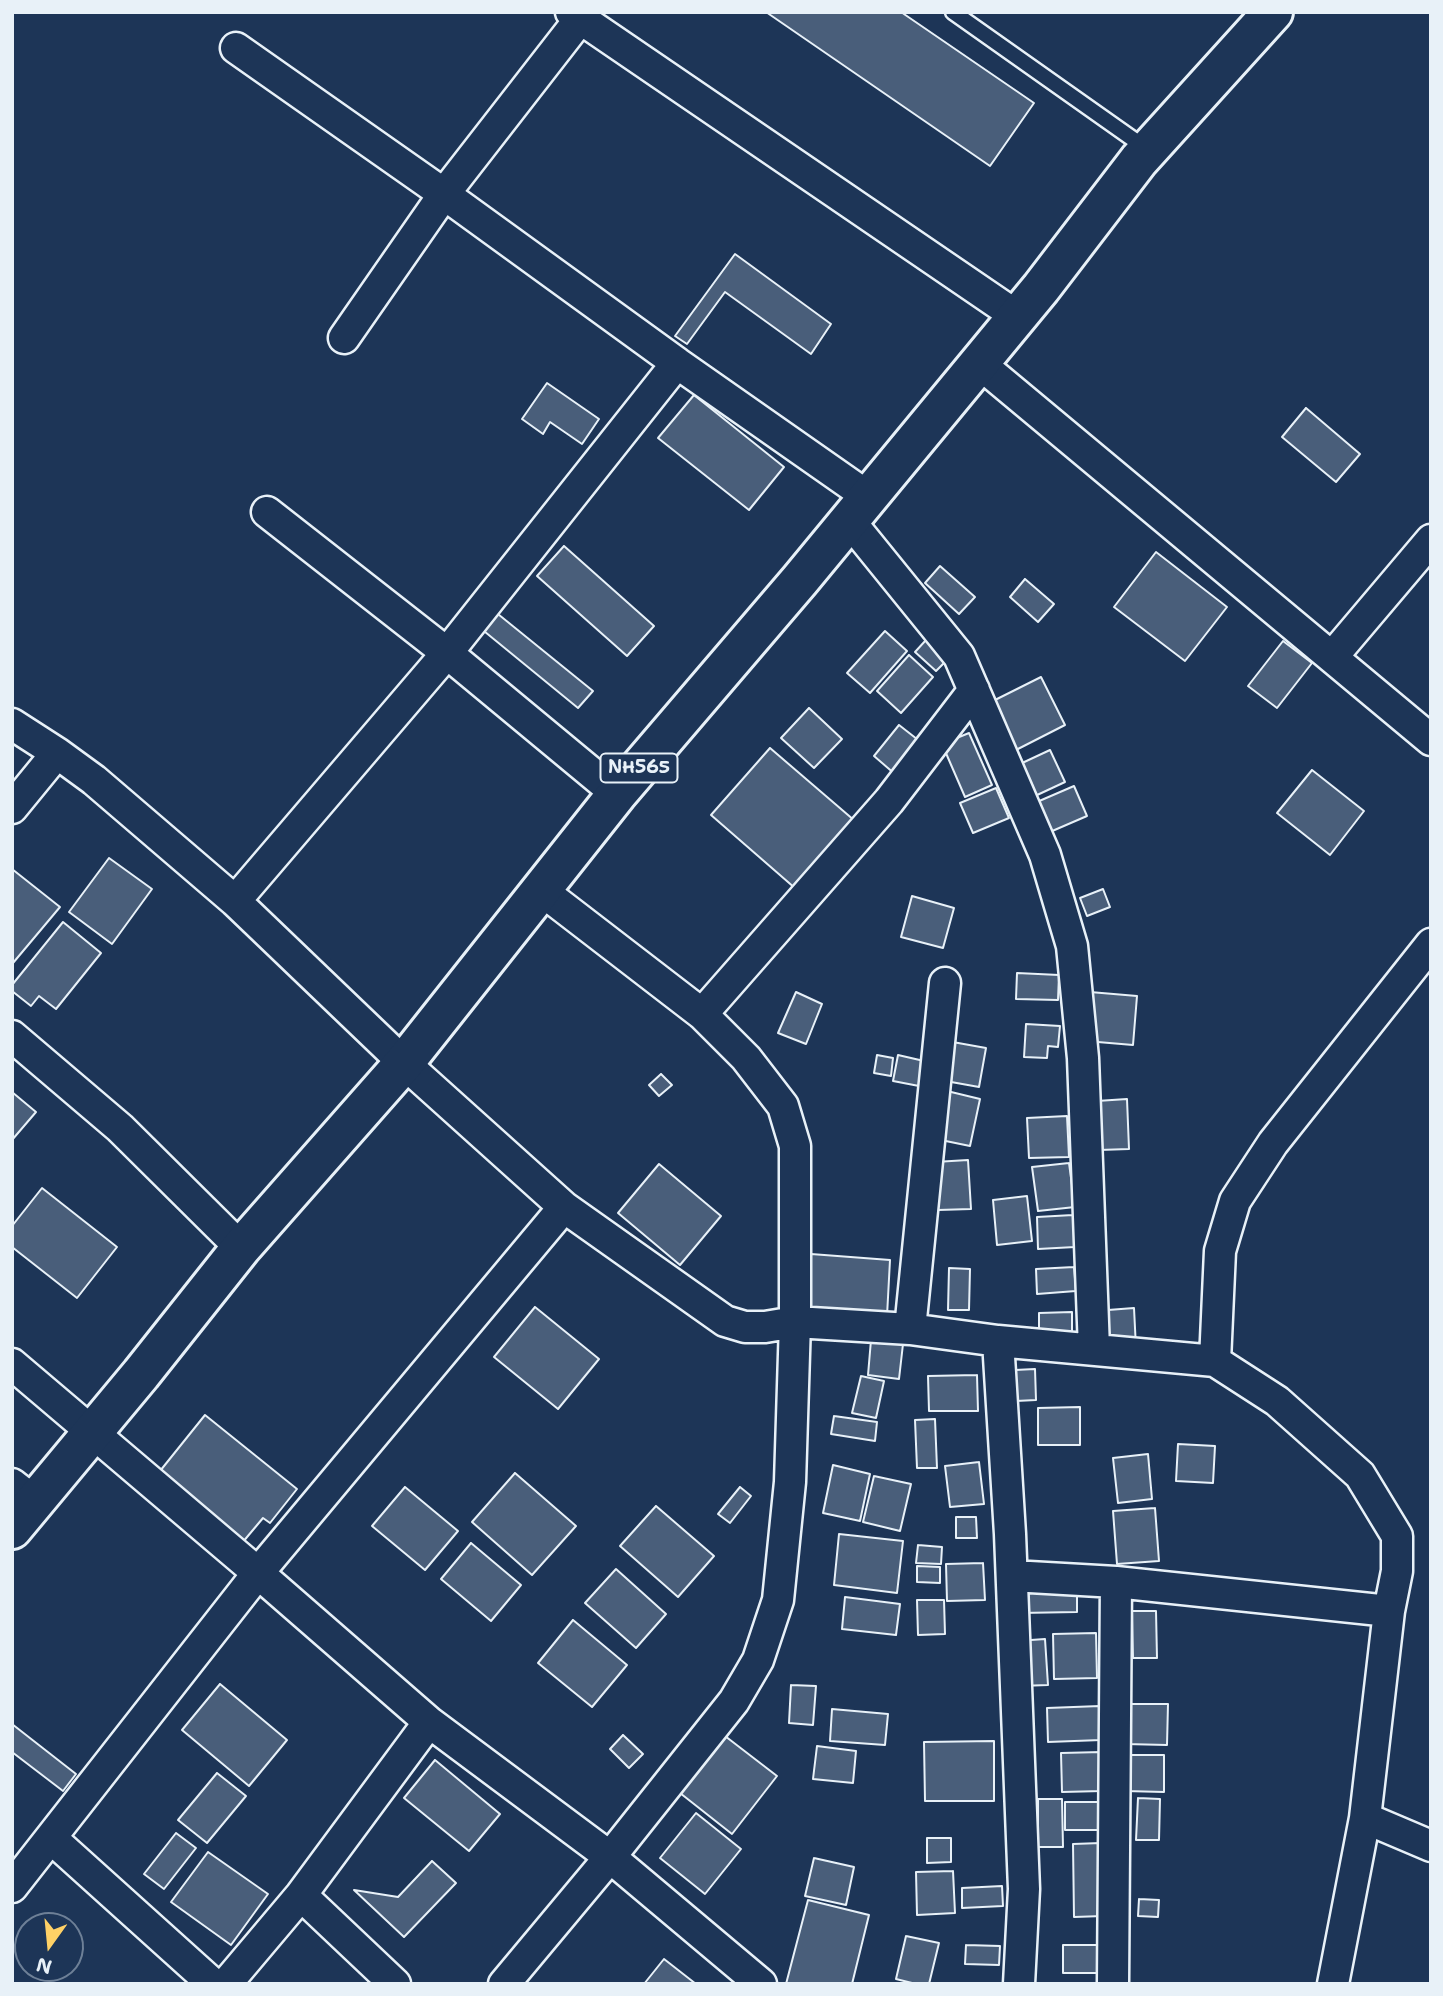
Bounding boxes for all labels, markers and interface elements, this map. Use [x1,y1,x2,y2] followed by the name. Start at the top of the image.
[600,754,678,782] road number: NH565
[14,1912,84,1982] north arrow
[33,1952,54,1980] text: N

